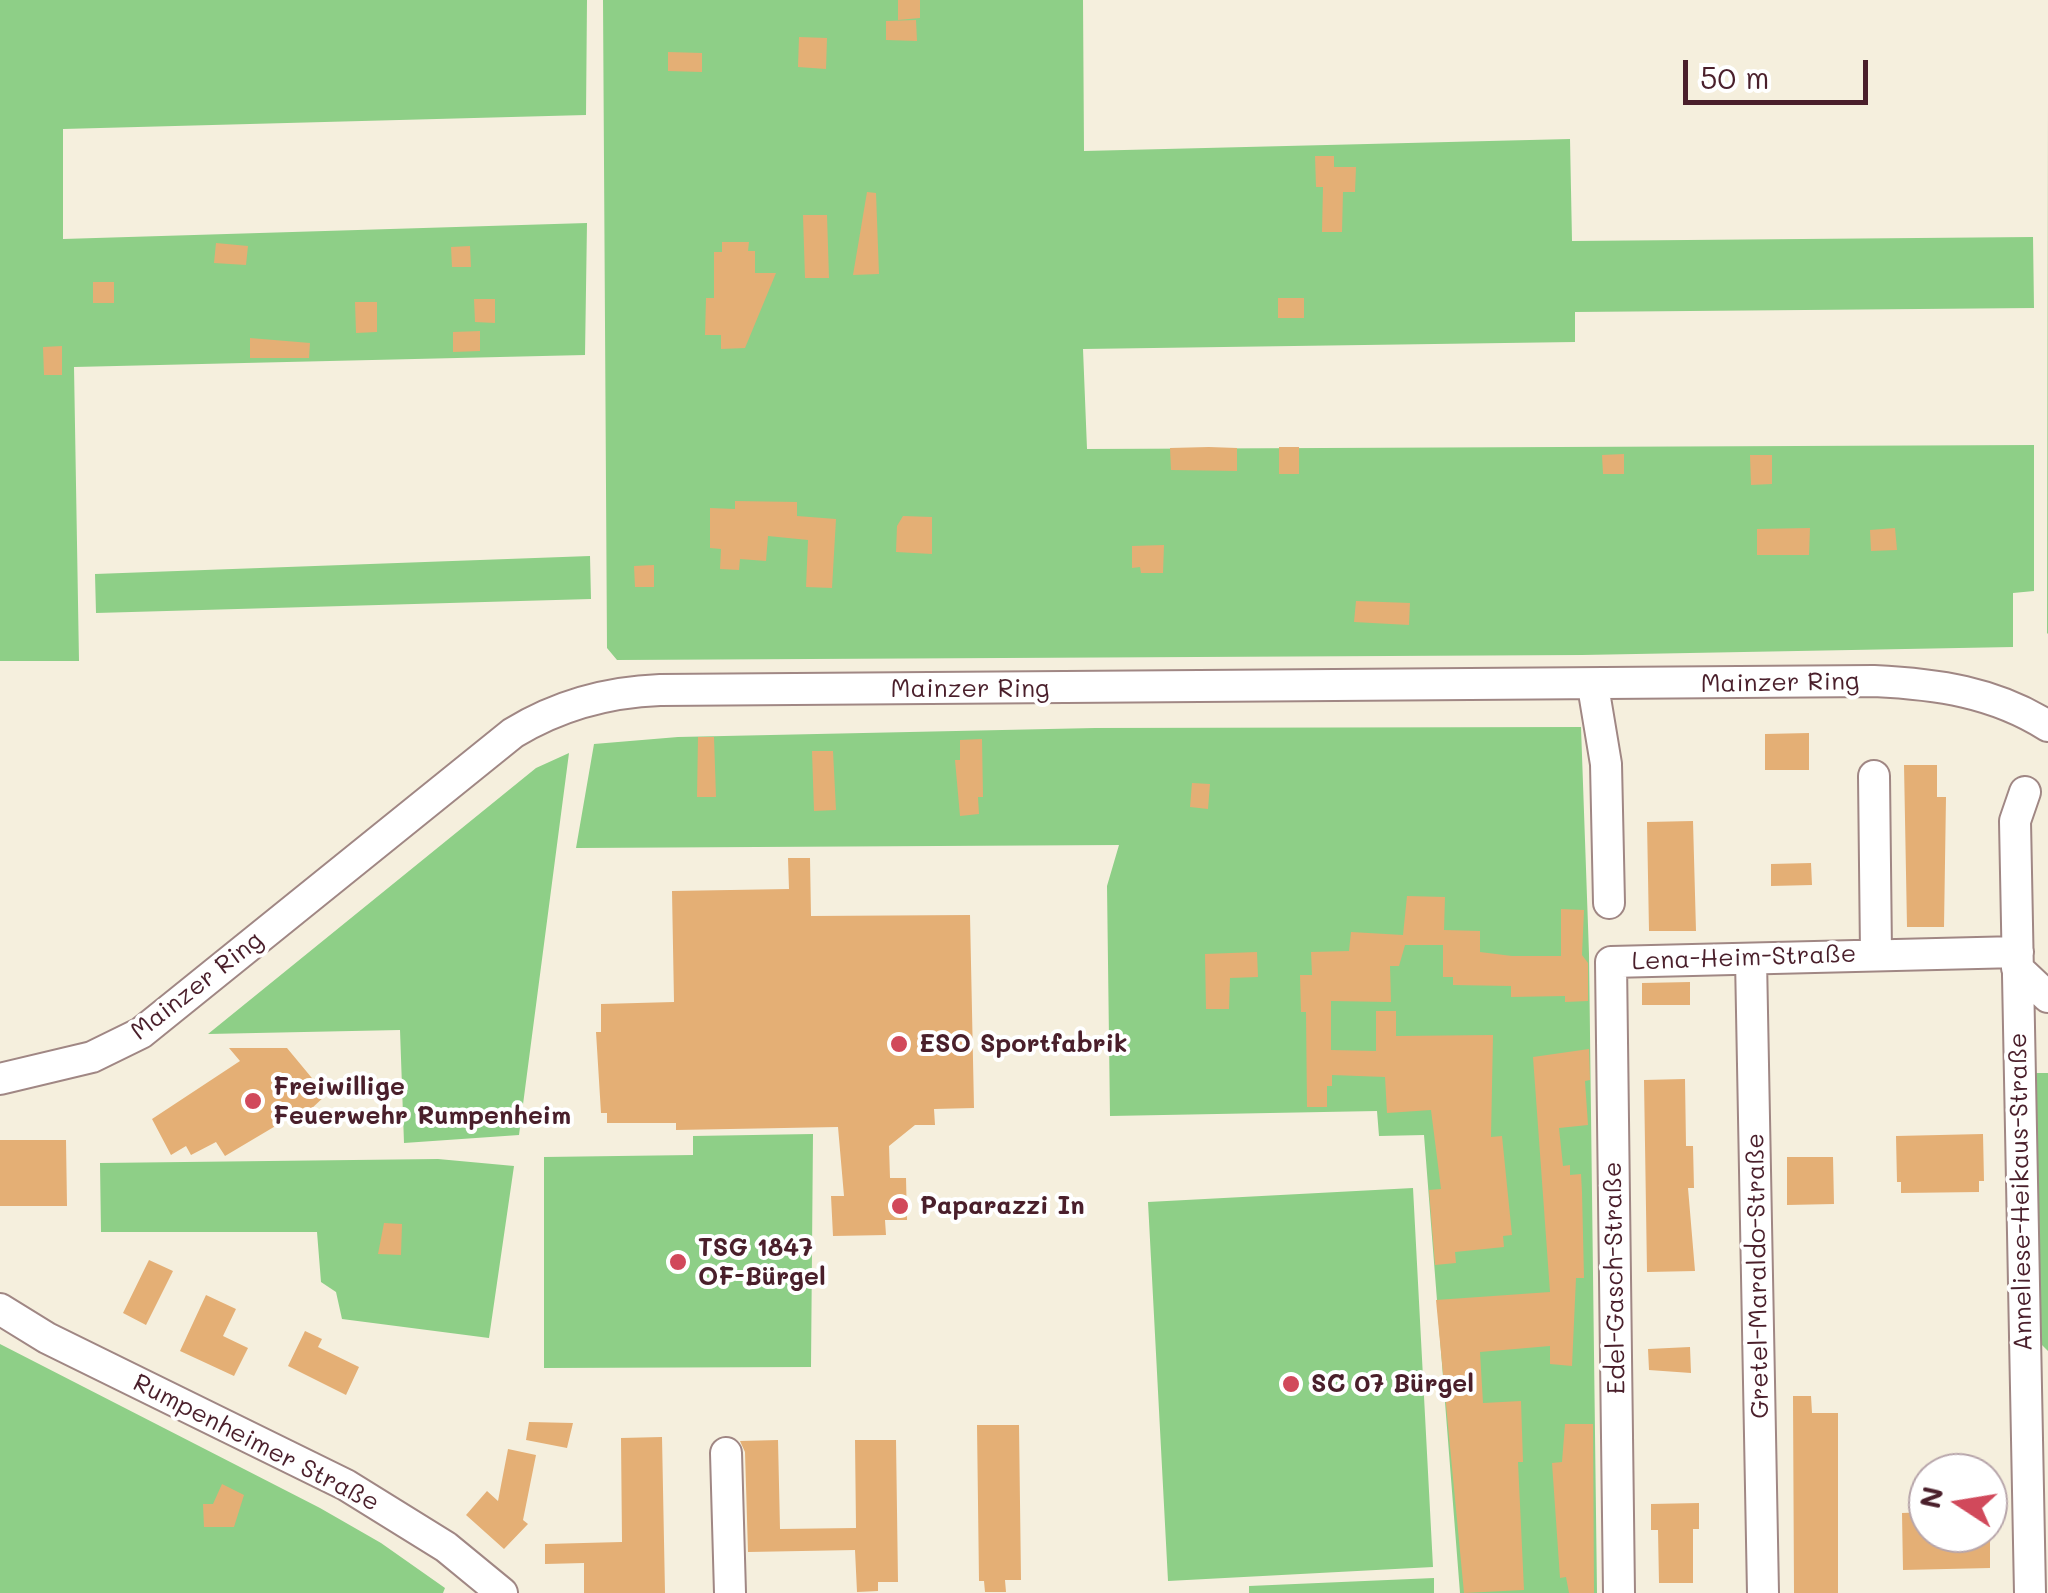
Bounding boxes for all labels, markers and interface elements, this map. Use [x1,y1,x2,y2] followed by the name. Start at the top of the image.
[1688,40,1873,102] scale bar
[1700,57,1770,97] text: 50 m
[1700,667,1860,699] street label: Mainzer Ring
[891,674,1049,704] street label: Mainzer Ring
[125,925,269,1047] street label: Mainzer Ring
[1631,939,1857,977] street label: Lena-Heim-Straße
[919,1029,1128,1059] place label: ESO Sportfabrik
[2003,1032,2039,1352] street label: Anneliese-Heikaus-Straße
[888,1033,910,1055] marker: ESO Sportfabrik
[273,1072,571,1131] place label: Freiwillige Feuerwehr Rumpenheim
[242,1090,264,1112] marker: Freiwillige Feuerwehr Rumpenheim
[1741,1133,1775,1419] street label: Gretel-Maraldo-Straße
[1598,1161,1632,1395] street label: Edel-Gasch-Straße
[920,1191,1085,1221] place label: Paparazzi In
[889,1195,911,1217] marker: Paparazzi In
[698,1233,826,1292] place label: TSG 1847 OF-Bürgel
[667,1251,689,1273] marker: TSG 1847 OF-Bürgel
[128,1368,384,1518] street label: Rumpenheimer Straße
[1311,1369,1474,1399] place label: SC 07 Bürgel
[1280,1373,1302,1395] marker: SC 07 Bürgel
[1908,1453,2008,1553] north arrow
[1911,1483,1950,1511] text: N

